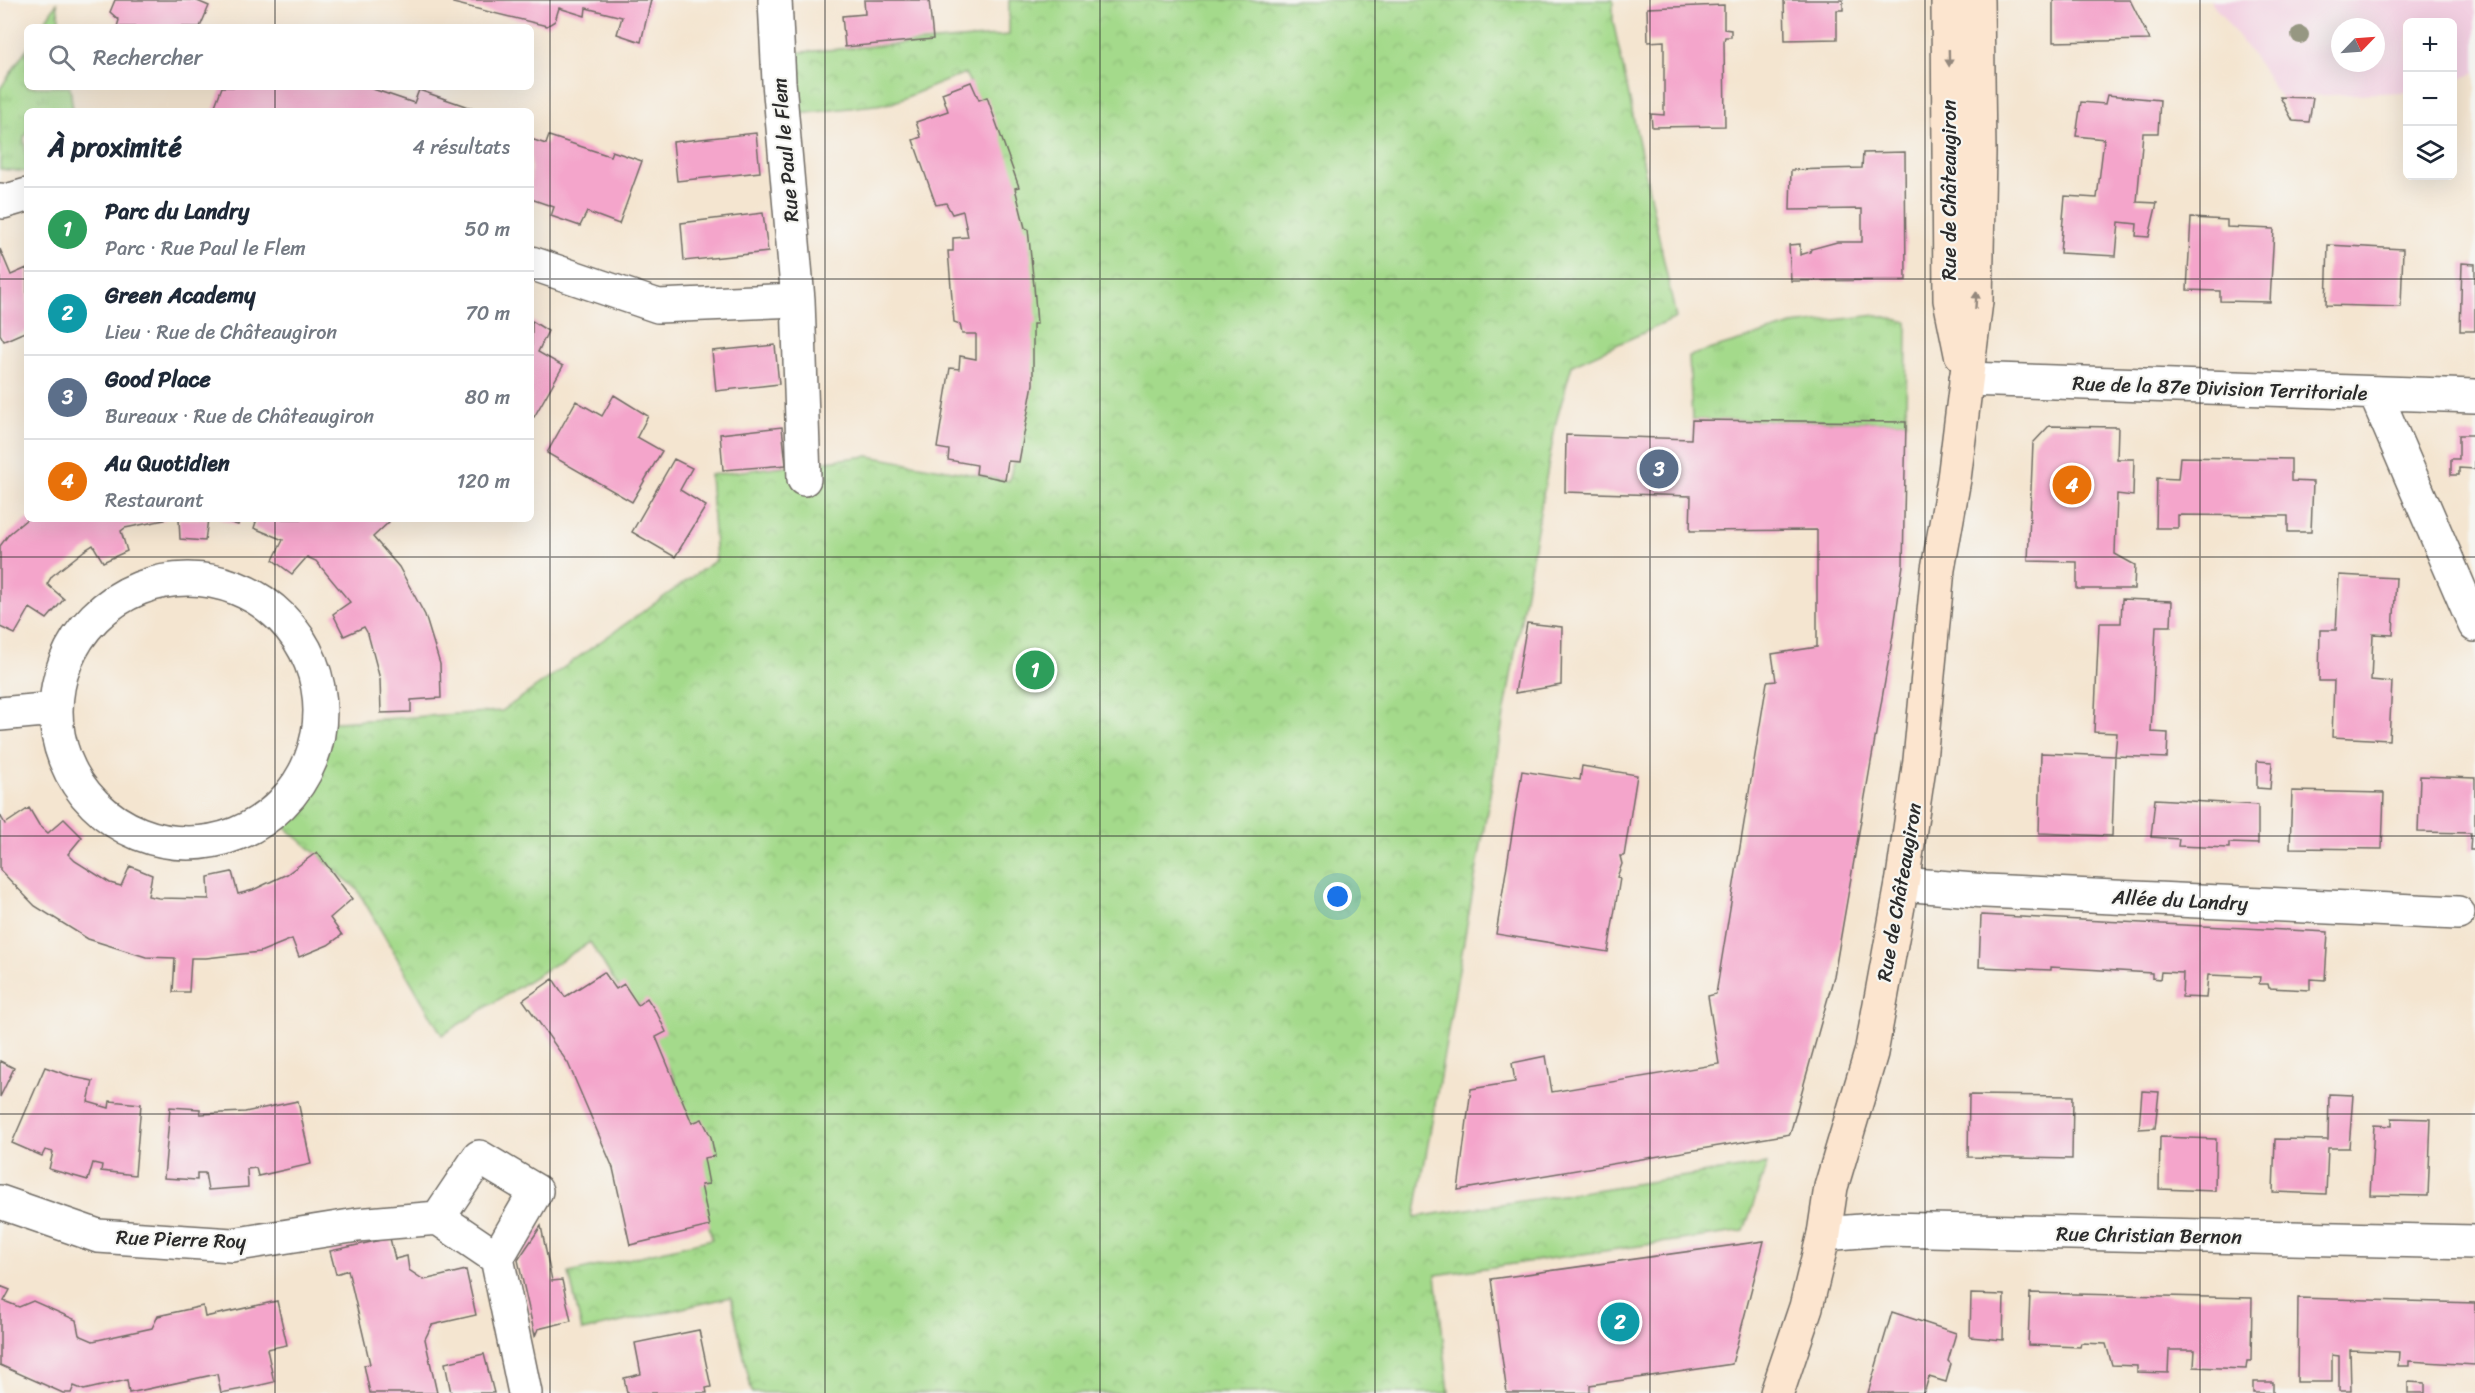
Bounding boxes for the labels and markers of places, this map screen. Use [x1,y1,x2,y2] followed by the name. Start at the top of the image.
[1640,446,1678,492] pin: 3
[2052,462,2092,508] pin: 4
[1016,648,1054,692] pin: 1
[1600,1300,1640,1344] pin: 2

